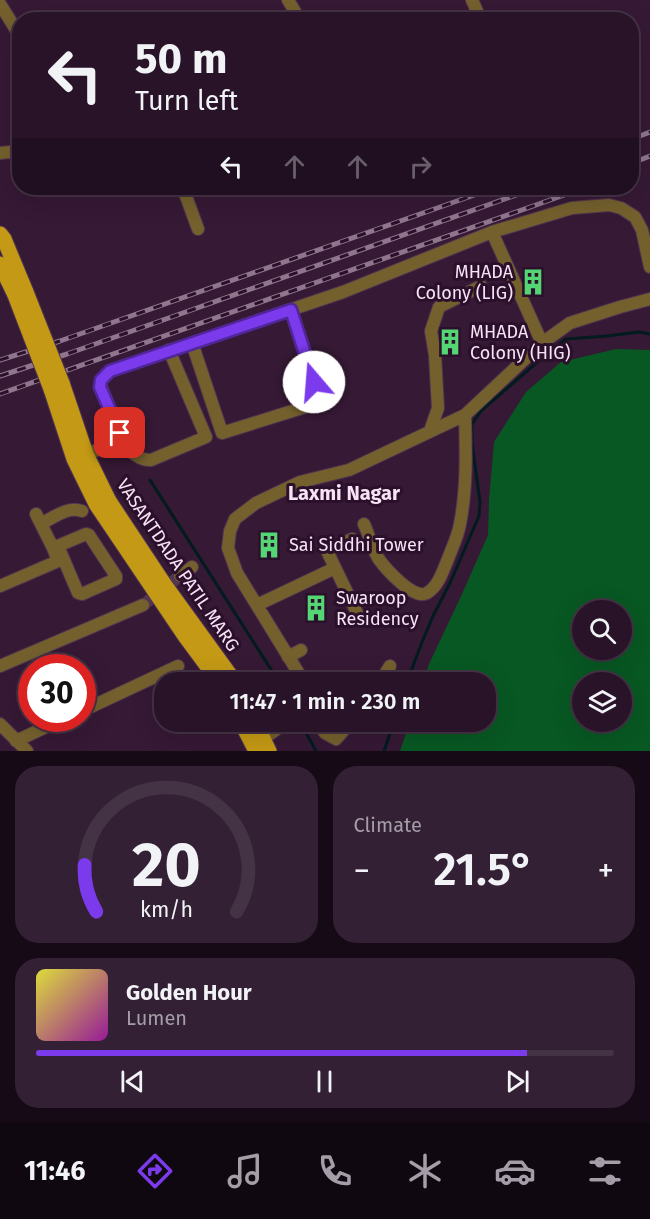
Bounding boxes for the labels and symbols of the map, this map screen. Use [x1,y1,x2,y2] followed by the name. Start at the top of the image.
[416,261,514,304] place label: MHADA Colony (LIG)
[518,267,548,297] building icon: MHADA Colony (LIG)
[470,321,571,364] place label: MHADA Colony (HIG)
[435,327,465,357] building icon: MHADA Colony (HIG)
[282,350,346,414] position arrow
[94,407,145,458] pin
[112,475,244,655] street label: VASANTDADA PATIL MARG
[288,481,401,505] district label: Laxmi Nagar
[254,530,284,560] building icon: Sai Siddhi Tower
[289,534,424,556] place label: Sai Siddhi Tower
[336,587,419,630] place label: Swaroop Residency
[301,593,331,623] building icon: Swaroop Residency
[18,654,96,732] speed limit sign: 30

